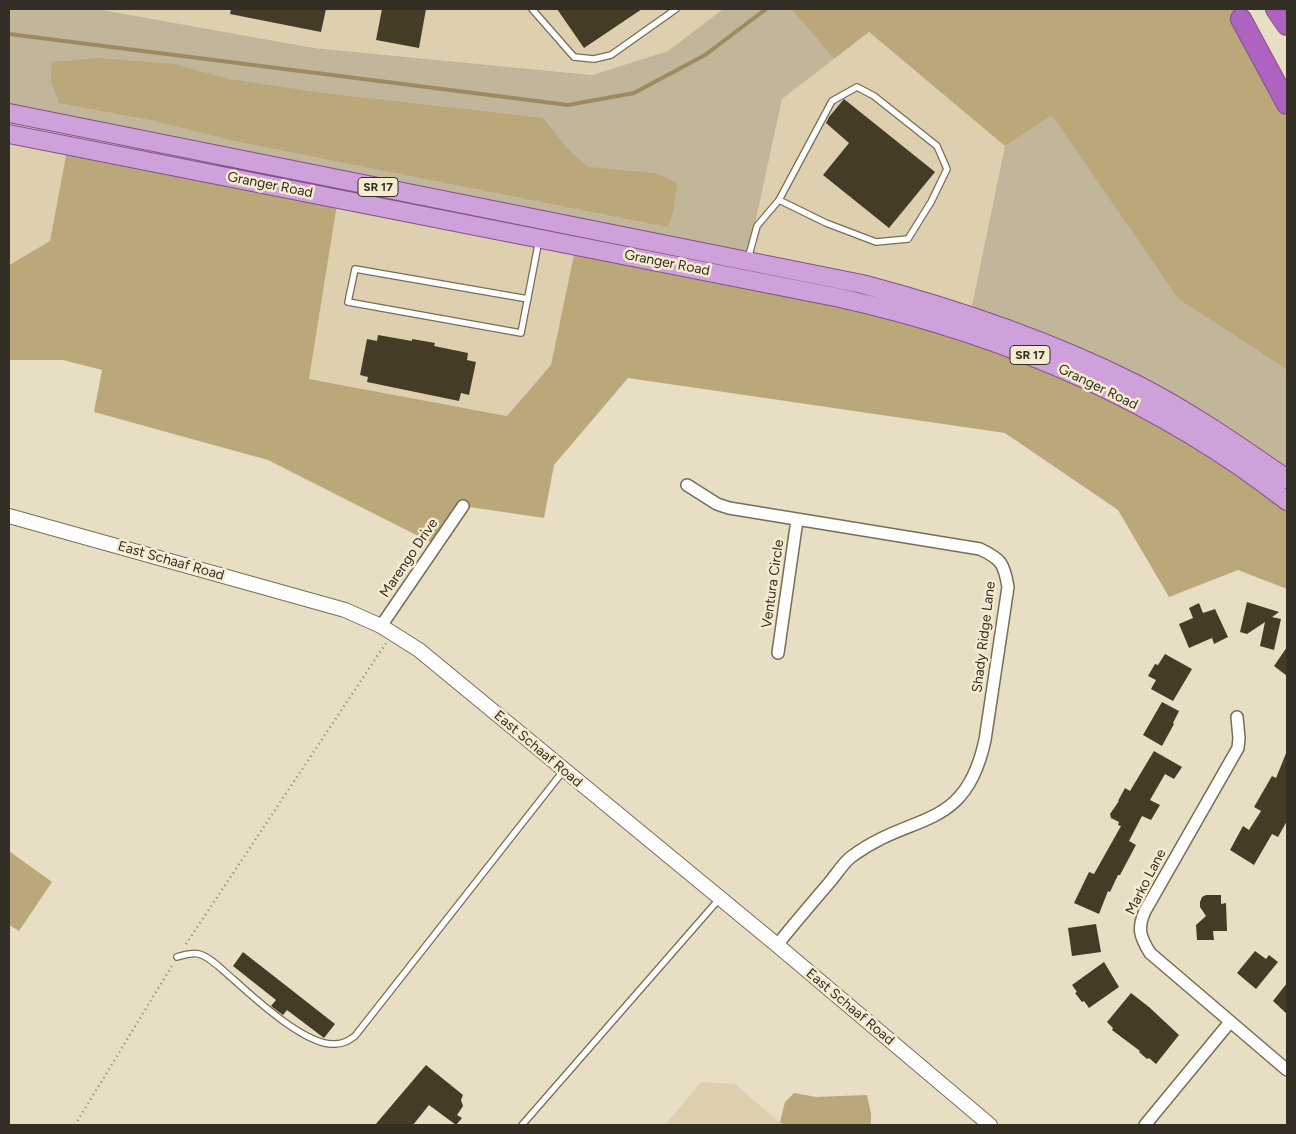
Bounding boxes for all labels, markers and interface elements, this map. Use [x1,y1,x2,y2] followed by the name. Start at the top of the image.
[226,168,314,202] street label: Granger Road
[358,178,398,196] road number: SR 17
[623,246,711,280] street label: Granger Road
[1010,346,1050,364] road number: SR 17
[1055,360,1141,414] street label: Granger Road
[376,515,442,601] street label: Marengo Drive
[116,538,226,584] street label: East Schaaf Road
[758,539,788,629] street label: Ventura Circle
[969,580,999,694] street label: Shady Ridge Lane
[491,707,585,791] street label: East Schaaf Road
[1122,846,1170,918] street label: Marko Lane
[803,965,897,1049] street label: East Schaaf Road

